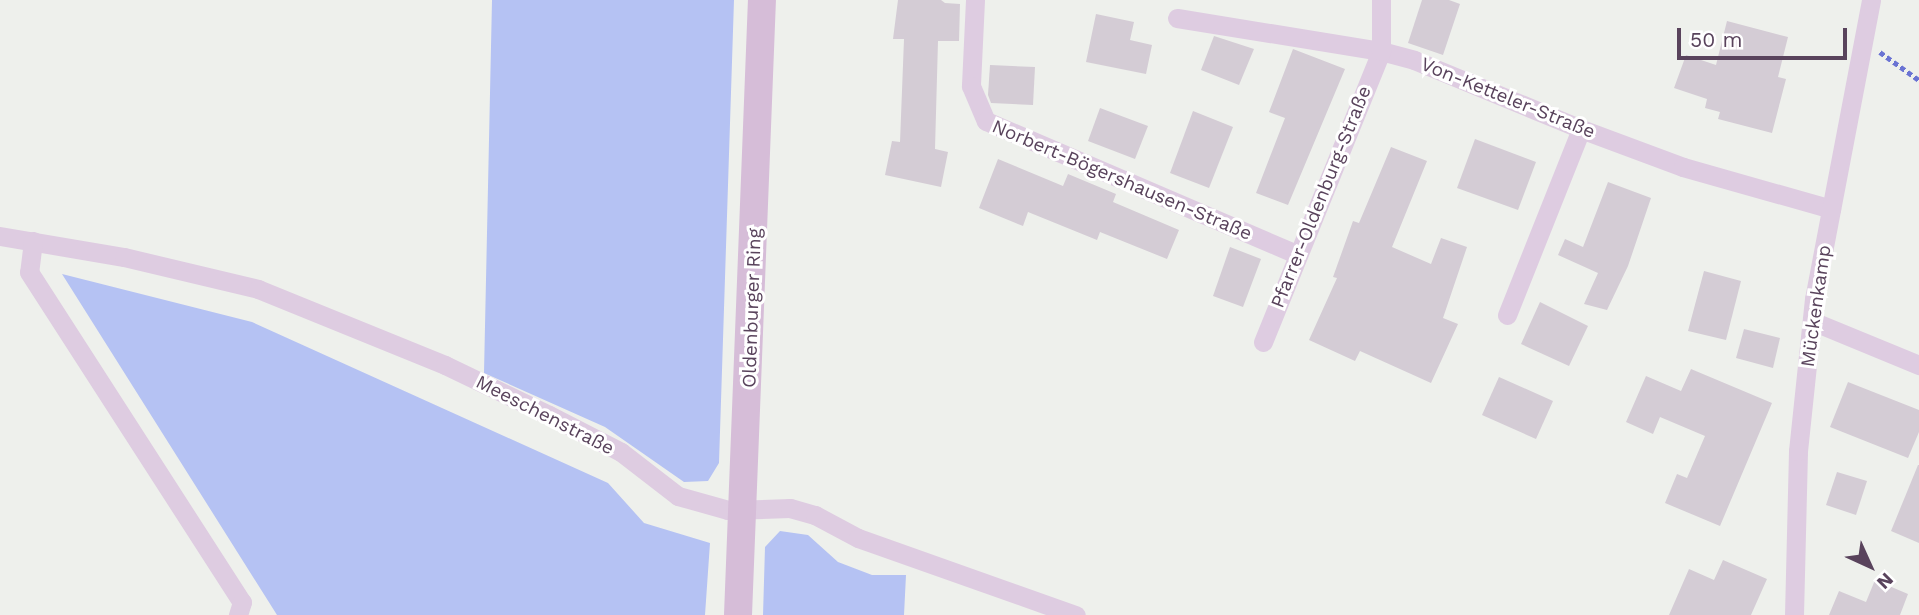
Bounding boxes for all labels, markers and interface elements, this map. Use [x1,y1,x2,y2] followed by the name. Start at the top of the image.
[1681,14,1851,58] scale bar
[1690,27,1742,52] text: 50 m
[1418,53,1598,143] street label: Von-Ketteler-Straße
[1266,83,1376,311] street label: Pfarrer-Oldenburg-Straße
[989,115,1255,245] street label: Norbert-Bögershausen-Straße
[738,227,766,389] street label: Oldenburger Ring
[1796,244,1836,368] street label: Mückenkamp
[472,370,618,460] street label: Meeschenstraße
[1835,531,1905,601] north arrow
[1872,568,1898,594] text: N

